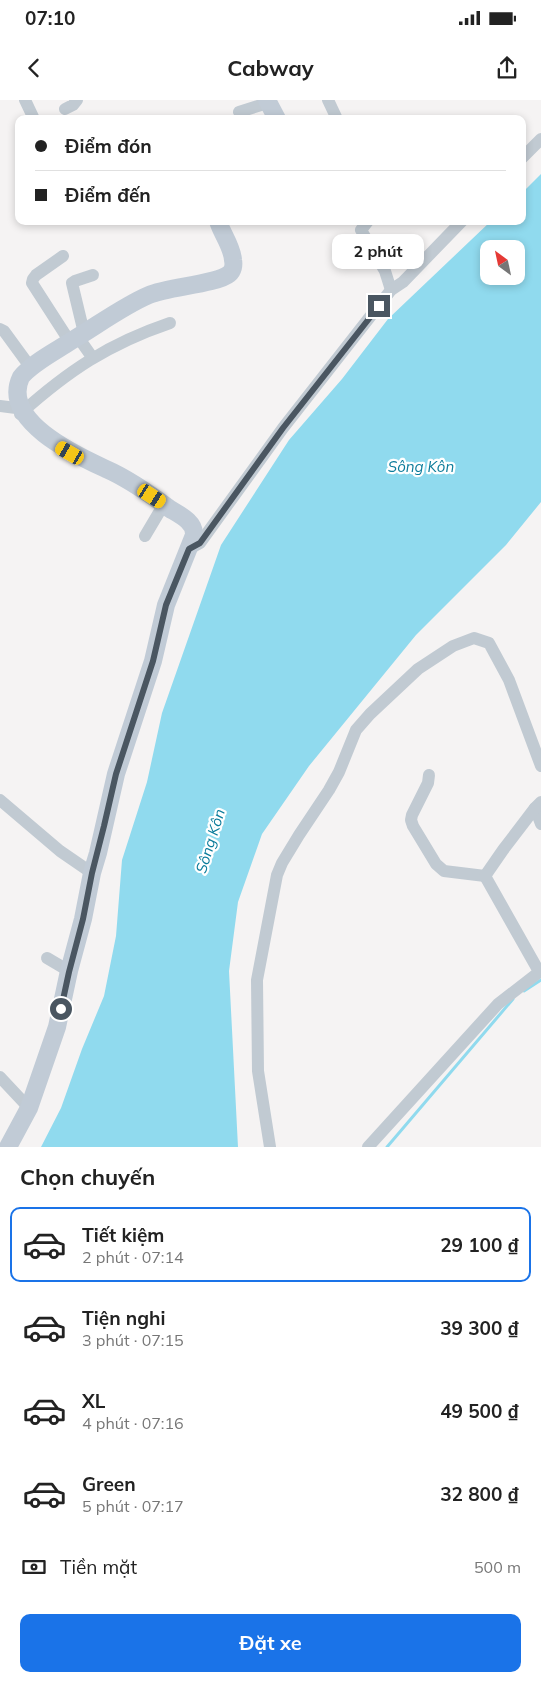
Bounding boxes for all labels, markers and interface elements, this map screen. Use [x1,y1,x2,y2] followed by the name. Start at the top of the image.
[25,6,75,30] text: 07:10
[20,54,48,82] icon: back
[227,54,314,82] text: Cabway
[493,54,521,82] icon: share
[65,134,152,158] text: Điểm đón
[65,183,151,207] text: Điểm đến
[333,234,425,268] callout: 2 phút
[480,240,525,285] north arrow
[480,240,525,285] map controls
[353,241,403,261] text: 2 phút
[368,295,390,317] route end
[53,439,86,467] car
[388,457,454,476] water label: Sông Kôn
[135,482,168,510] car
[191,806,229,876] water label: Sông Kôn
[50,998,72,1020] route start
[20,1163,155,1191] text: Chọn chuyến
[22,1222,67,1267] icon: car
[82,1223,164,1247] text: Tiết kiệm
[440,1233,519,1257] text: 29 100 ₫
[82,1247,184,1267] text: 2 phút · 07:14
[22,1305,67,1350] icon: car
[82,1306,166,1330] text: Tiện nghi
[440,1316,519,1340] text: 39 300 ₫
[82,1330,184,1350] text: 3 phút · 07:15
[22,1388,67,1433] icon: car
[82,1389,105,1413] text: XL
[440,1399,519,1423] text: 49 500 ₫
[82,1413,184,1433] text: 4 phút · 07:16
[22,1471,67,1516] icon: car
[82,1472,136,1496] text: Green
[440,1482,519,1506] text: 32 800 ₫
[82,1496,184,1516] text: 5 phút · 07:17
[20,1553,48,1581] icon: cash
[60,1555,137,1579] text: Tiền mặt
[474,1557,521,1577] text: 500 m
[20,1614,521,1672] button: Đặt xe

